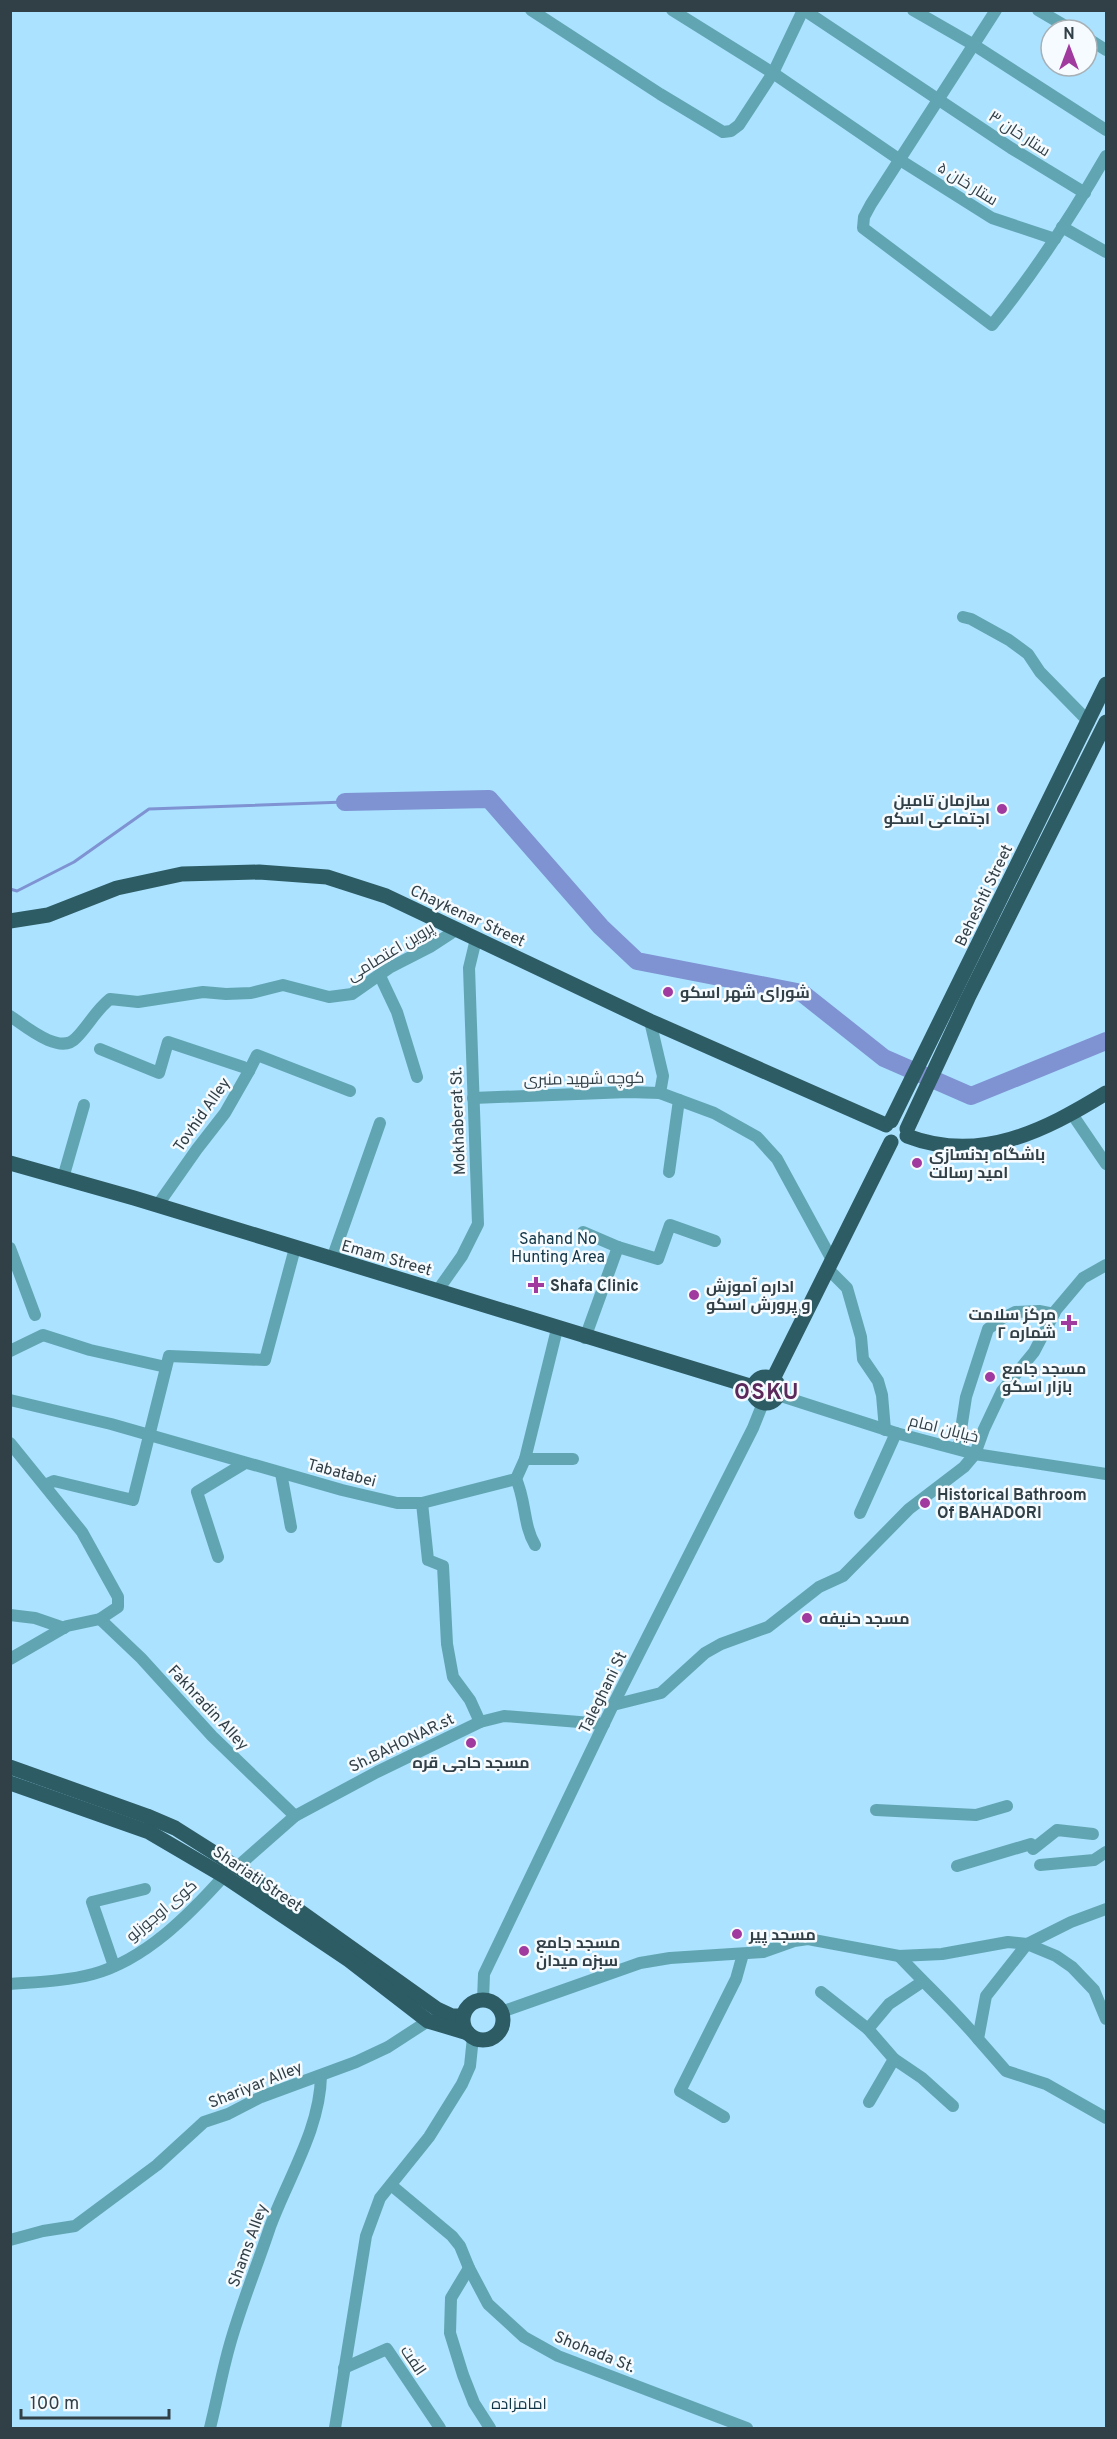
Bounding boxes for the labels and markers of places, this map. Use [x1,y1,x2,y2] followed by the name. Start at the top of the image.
[884,792,990,830] place label: سازمان تامین اجتماعی اسکو
[995,802,1009,816] marker: سازمان تامین اجتماعی اسکو
[680,984,810,1004] place label: شورای شهر اسکو
[661,985,675,999] marker: شورای شهر اسکو
[929,1146,1045,1184] place label: باشگاه بدنسازی امید رسالت
[910,1156,924,1170] marker: باشگاه بدنسازی امید رسالت
[527,1276,545,1294] marker: Shafa Clinic
[550,1277,639,1297] place label: Shafa Clinic
[706,1277,811,1316] place label: اداره آموزش و پرورش اسکو
[687,1288,701,1302] marker: اداره آموزش و پرورش اسکو
[968,1306,1056,1344] place label: مرکز سلامت شماره ۲
[1060,1314,1078,1332] marker: مرکز سلامت شماره ۲
[1002,1360,1086,1398] place label: مسجد جامع بازار اسکو
[983,1370,997,1384] marker: مسجد جامع بازار اسکو
[937,1486,1087,1524] place label: Historical Bathroom Of BAHADORI
[918,1496,932,1510] marker: Historical Bathroom Of BAHADORI
[819,1610,909,1630] place label: مسجد حنیفه
[800,1611,814,1625] marker: مسجد حنیفه
[464,1736,478,1750] marker: مسجد حاجی قره
[412,1754,530,1774] place label: مسجد حاجی قره
[748,1926,816,1946] place label: مسجد پیر
[730,1927,744,1941] marker: مسجد پیر
[536,1934,620,1972] place label: مسجد جامع سبزه میدان
[517,1944,531,1958] marker: مسجد جامع سبزه میدان

